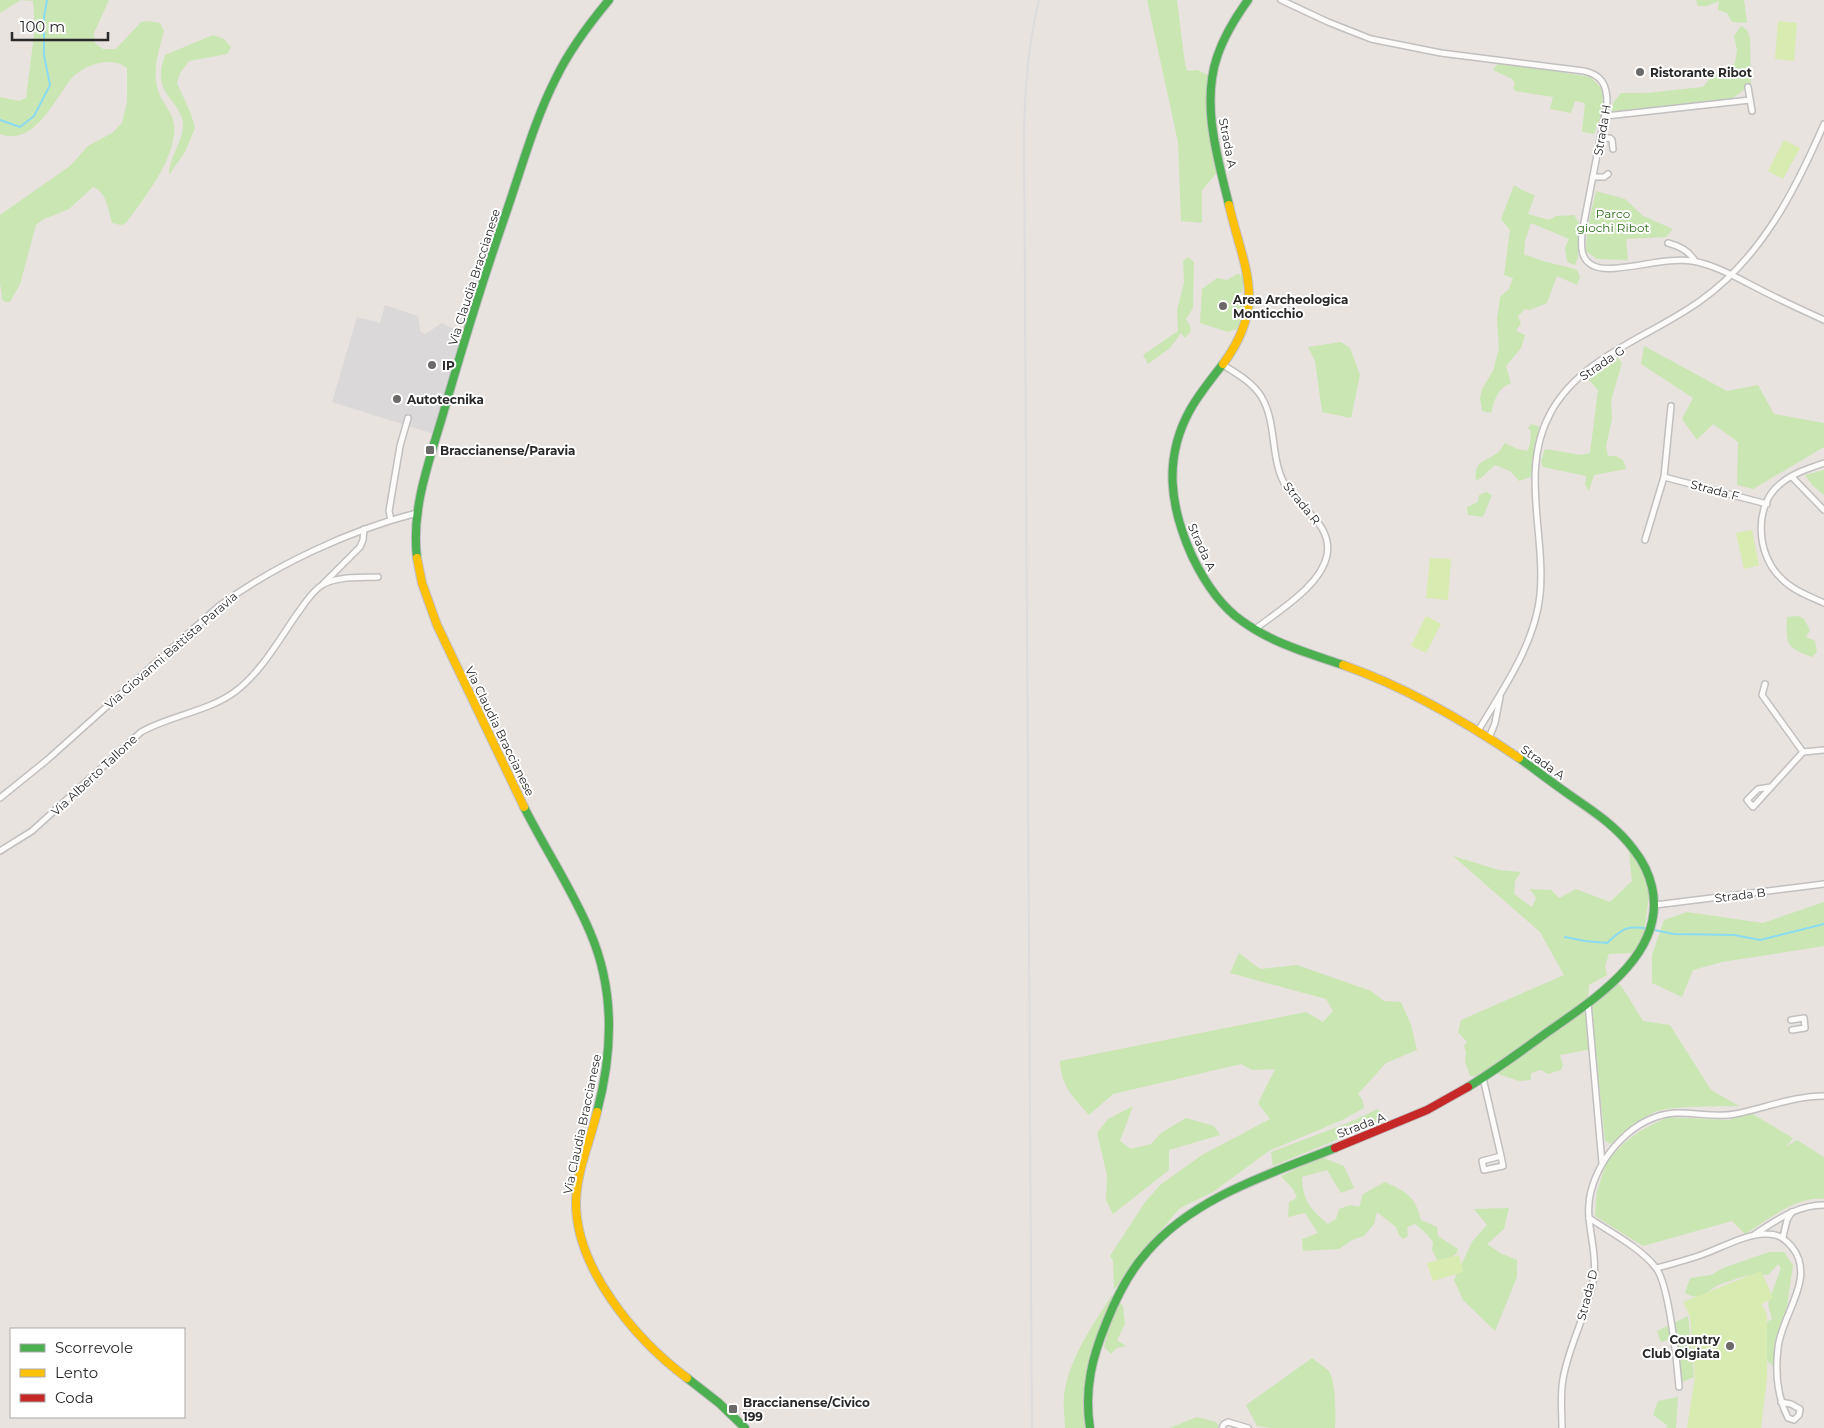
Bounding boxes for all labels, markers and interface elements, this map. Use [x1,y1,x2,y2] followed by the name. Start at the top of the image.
[12,10,109,42] scale bar
[20,17,65,36] text: 100 m
[1650,65,1753,80] place label: Ristorante Ribot
[1634,66,1646,78] marker: Ristorante Ribot
[1590,103,1614,157] street label: Strada H
[1216,117,1240,170] street label: Strada A
[1577,206,1649,235] park label: Parco giochi Ribot
[445,207,503,347] street label: Via Claudia Braccianese
[1232,292,1349,321] place label: Area Archeologica Monticchio
[1217,300,1229,312] marker: Area Archeologica Monticchio
[1577,342,1627,384] street label: Strada G
[442,358,455,373] place label: IP
[426,359,438,371] marker: IP
[406,392,484,407] place label: Autotecnika
[391,393,403,405] marker: Autotecnika
[440,443,575,458] place label: Braccianense/Paravia
[424,444,436,456] marker: Braccianense/Paravia
[1689,476,1741,504] street label: Strada F
[1280,479,1324,528] street label: Strada R
[1185,521,1219,574] street label: Strada A
[102,588,240,712] street label: Via Giovanni Battista Paravia
[462,664,538,798] street label: Via Claudia Braccianese
[48,731,140,819] street label: Via Alberto Tallone
[1518,741,1568,783] street label: Strada A
[1714,884,1766,906] street label: Strada B
[560,1053,604,1195] street label: Via Claudia Braccianese
[1335,1109,1388,1141] street label: Strada A
[1573,1268,1601,1322] street label: Strada D
[10,1328,185,1418] legend
[1642,1332,1721,1361] place label: Country Club Olgiata
[55,1338,133,1357] text: Scorrevole
[1724,1340,1736,1352] marker: Country Club Olgiata
[55,1363,98,1382] text: Lento
[55,1388,94,1407] text: Coda
[743,1395,870,1424] place label: Braccianense/Civico 199
[727,1403,739,1415] marker: Braccianense/Civico 199

